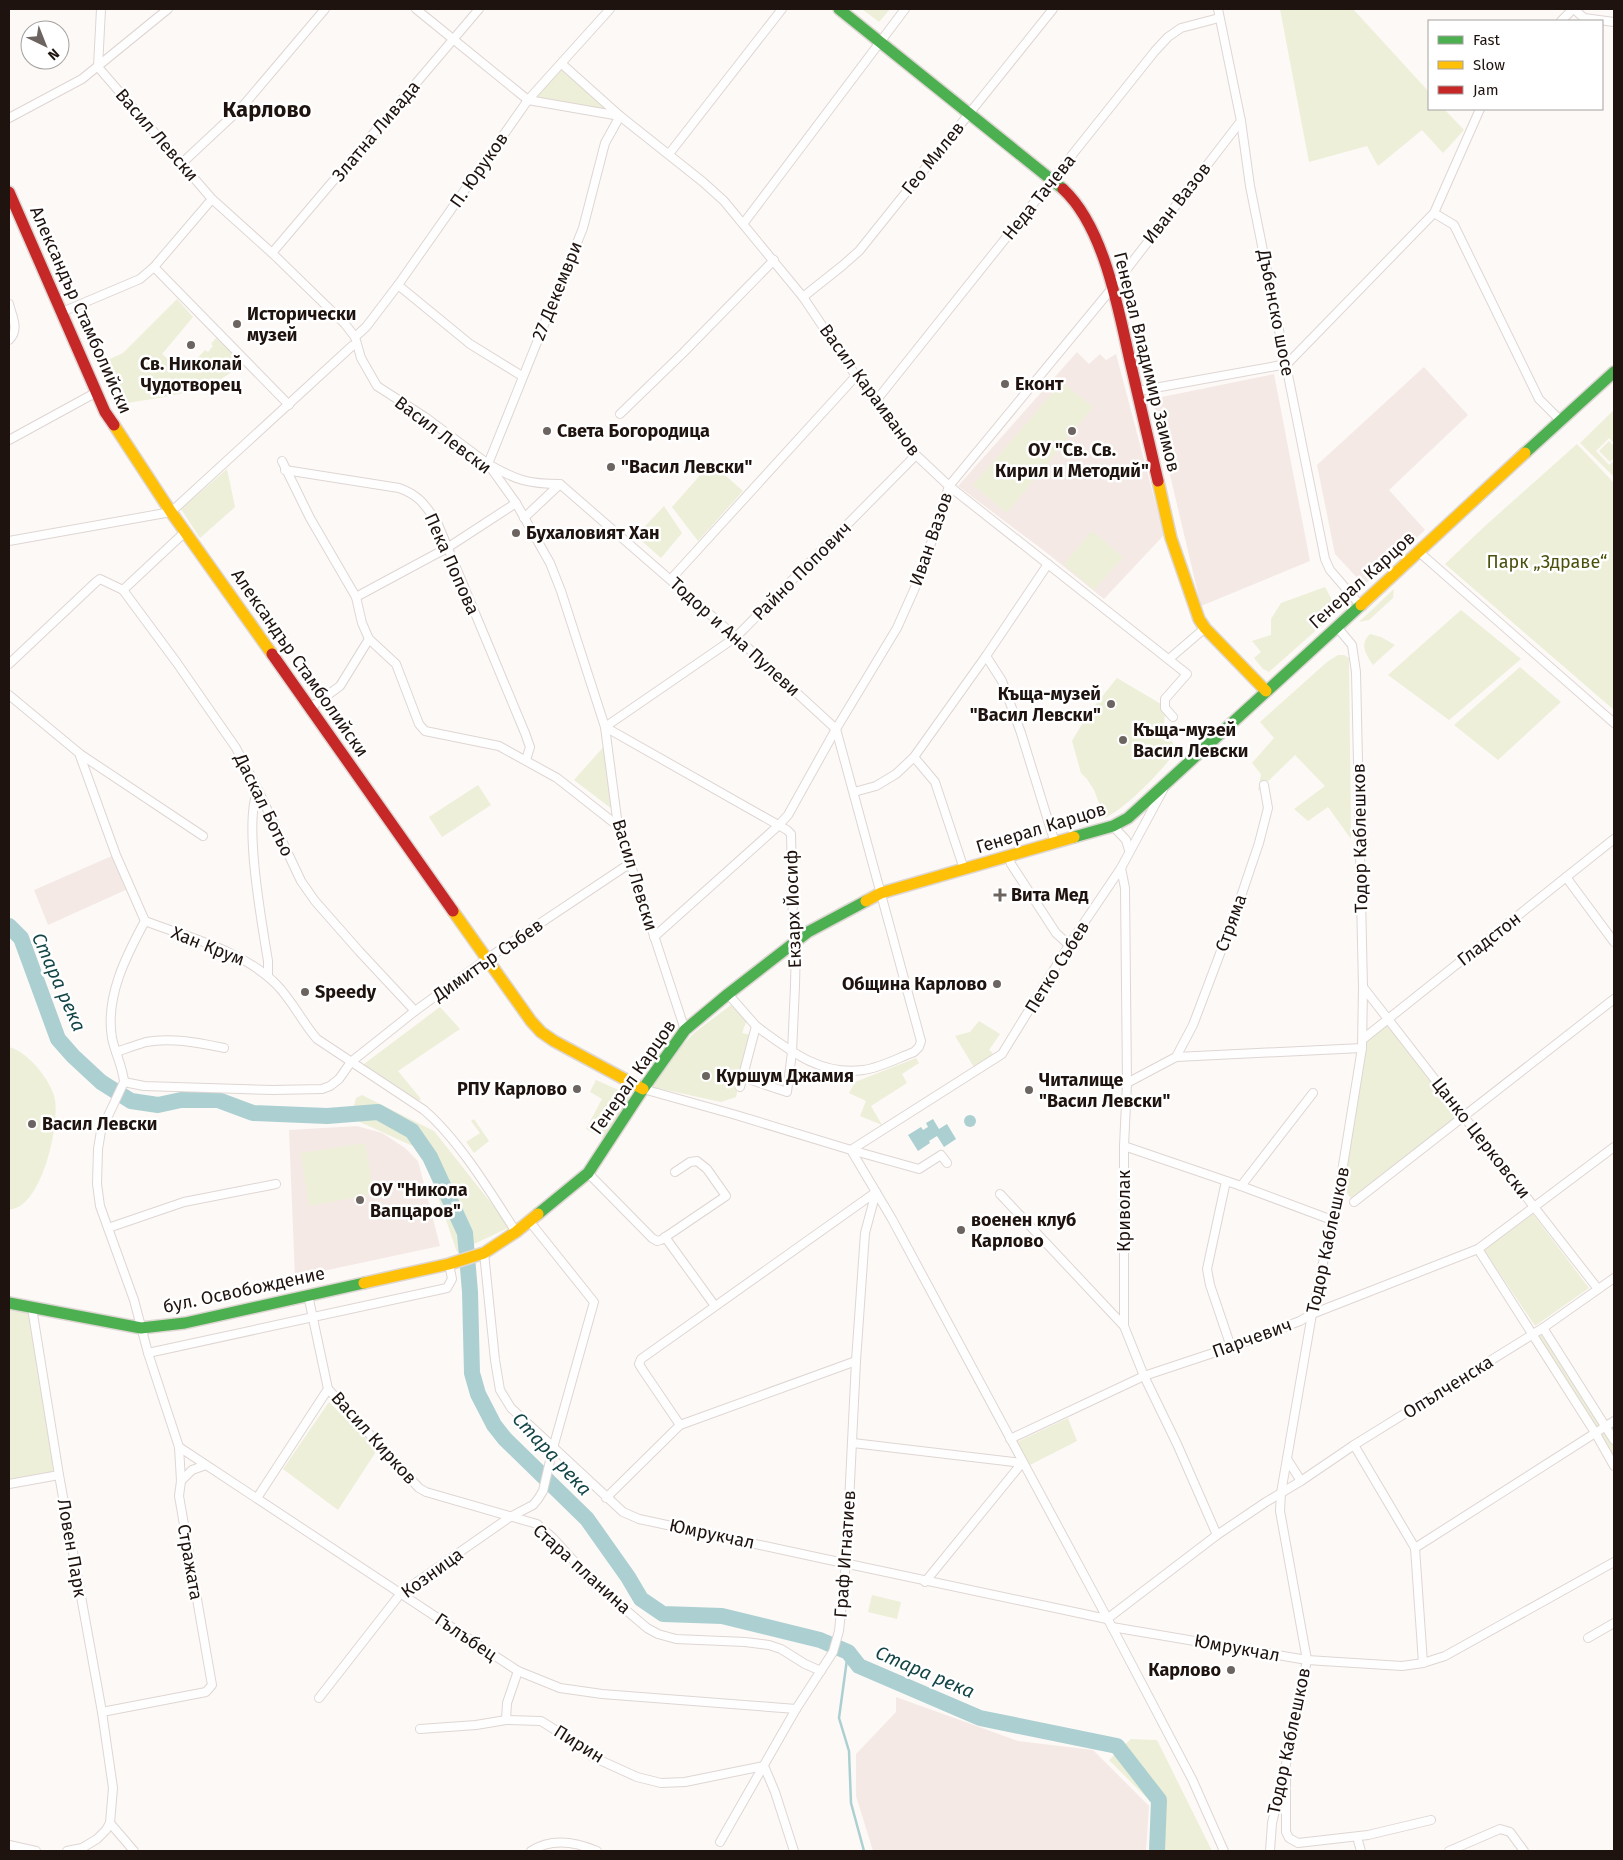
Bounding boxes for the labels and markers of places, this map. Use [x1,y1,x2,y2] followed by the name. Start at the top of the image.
[247,303,356,346] place label: Исторически музей
[231,318,243,330] marker: Исторически музей
[185,339,197,351] marker: Св. Николай Чудотворец
[140,353,242,396] place label: Св. Николай Чудотворец
[1015,373,1064,395] place label: Еконт
[999,378,1011,390] marker: Еконт
[557,420,710,442] place label: Света Богородица
[541,425,553,437] marker: Света Богородица
[1066,425,1078,437] marker: ОУ "Св. Св. Кирил и Методий"
[995,439,1149,482] place label: ОУ "Св. Св. Кирил и Методий"
[621,456,752,478] place label: "Васил Левски"
[605,461,617,473] marker: "Васил Левски"
[526,522,660,544] place label: Бухаловият Хан
[510,527,522,539] marker: Бухаловият Хан
[970,683,1101,726] place label: Къща-музей "Васил Левски"
[1105,698,1117,710] marker: Къща-музей "Васил Левски"
[1133,719,1249,762] place label: Къща-музей Васил Левски
[1117,734,1129,746] marker: Къща-музей Васил Левски
[1011,884,1089,906] place label: Вита Мед
[993,888,1007,902] marker: Вита Мед
[842,973,987,995] place label: Община Карлово
[991,978,1003,990] marker: Община Карлово
[315,981,377,1003] place label: Speedy
[299,986,311,998] marker: Speedy
[716,1065,854,1087] place label: Куршум Джамия
[1039,1069,1170,1112] place label: Читалище "Васил Левски"
[700,1070,712,1082] marker: Куршум Джамия
[457,1078,567,1100] place label: РПУ Карлово
[571,1083,583,1095] marker: РПУ Карлово
[1023,1084,1035,1096] marker: Читалище "Васил Левски"
[42,1113,158,1135] place label: Васил Левски
[26,1118,38,1130] marker: Васил Левски
[370,1179,468,1222] place label: ОУ "Никола Вапцаров"
[354,1194,366,1206] marker: ОУ "Никола Вапцаров"
[971,1209,1076,1252] place label: военен клуб Карлово
[955,1224,967,1236] marker: военен клуб Карлово
[1148,1659,1221,1681] place label: Карлово
[1225,1664,1237,1676] marker: Карлово

